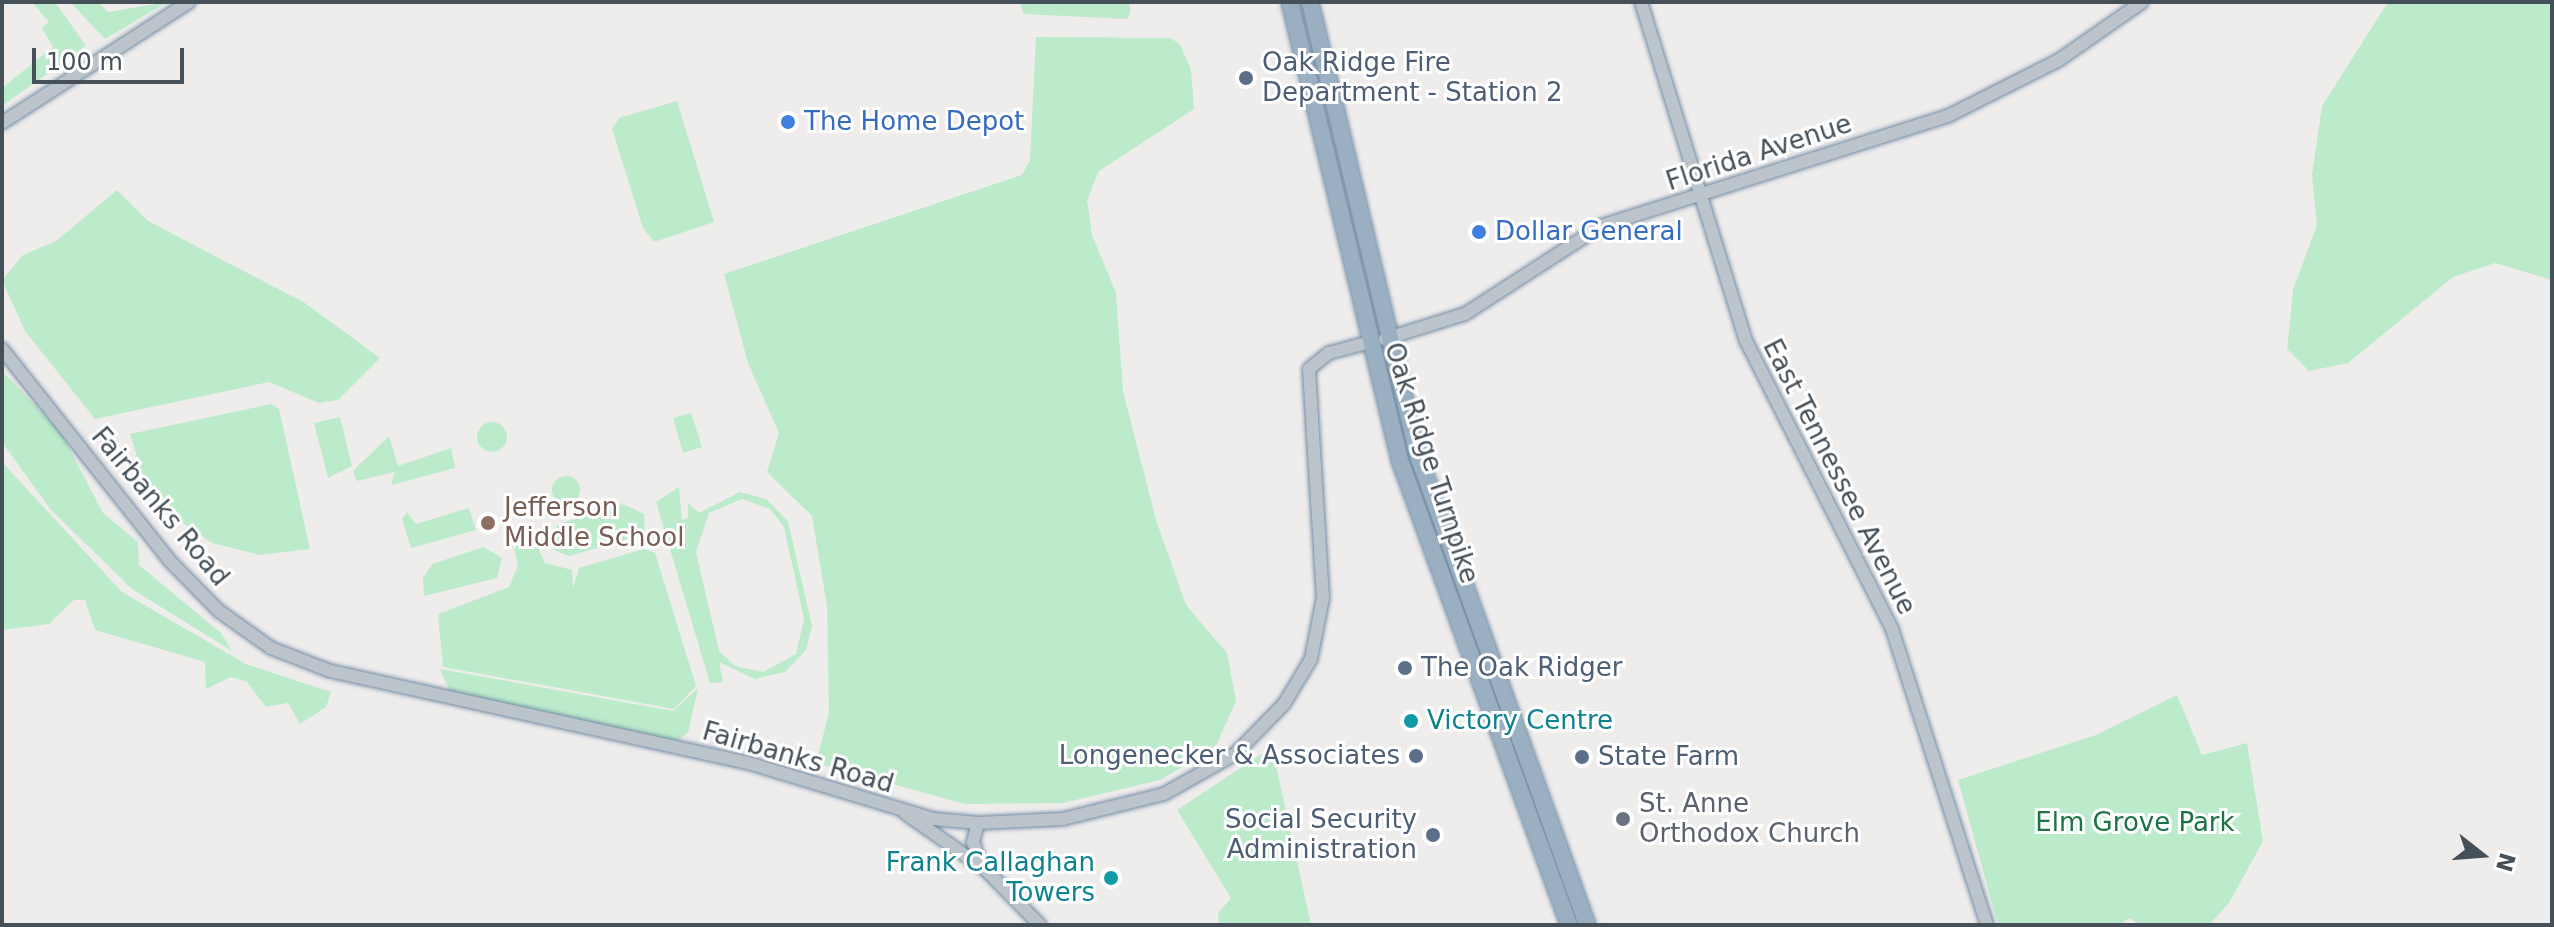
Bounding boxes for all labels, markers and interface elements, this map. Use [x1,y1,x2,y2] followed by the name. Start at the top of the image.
[36,32,188,82] scale bar
[1262,47,1562,108] place label: Oak Ridge Fire Department - Station 2
[46,48,123,76] text: 100 m
[1237,69,1255,87] marker: Oak Ridge Fire Department - Station 2
[804,106,1024,138] place label: The Home Depot
[1662,108,1856,198] street label: Florida Avenue
[779,113,797,131] marker: The Home Depot
[1495,216,1683,248] place label: Dollar General
[1470,223,1488,241] marker: Dollar General
[1756,334,1922,620] street label: East Tennessee Avenue
[1377,339,1485,587] street label: Oak Ridge Turnpike
[85,421,235,593] street label: Fairbanks Road
[504,492,684,554] place label: Jefferson Middle School
[479,514,497,532] marker: Jefferson Middle School
[1421,652,1622,684] place label: The Oak Ridger
[1396,659,1414,677] marker: The Oak Ridger
[1427,705,1613,737] place label: Victory Centre
[1402,712,1420,730] marker: Victory Centre
[699,716,897,800] street label: Fairbanks Road
[1059,740,1400,772] place label: Longenecker & Associates
[1598,741,1739,773] place label: State Farm
[1407,747,1425,765] marker: Longenecker & Associates
[1573,748,1591,766] marker: State Farm
[1639,788,1860,850] place label: St. Anne Orthodox Church
[1225,804,1417,866] place label: Social Security Administration
[2035,807,2235,839] park label: Elm Grove Park
[1614,810,1632,828] marker: St. Anne Orthodox Church
[2442,815,2522,895] north arrow
[1424,826,1442,844] marker: Social Security Administration
[886,847,1095,908] place label: Frank Callaghan Towers
[2491,850,2520,875] text: N
[1102,869,1120,887] marker: Frank Callaghan Towers

